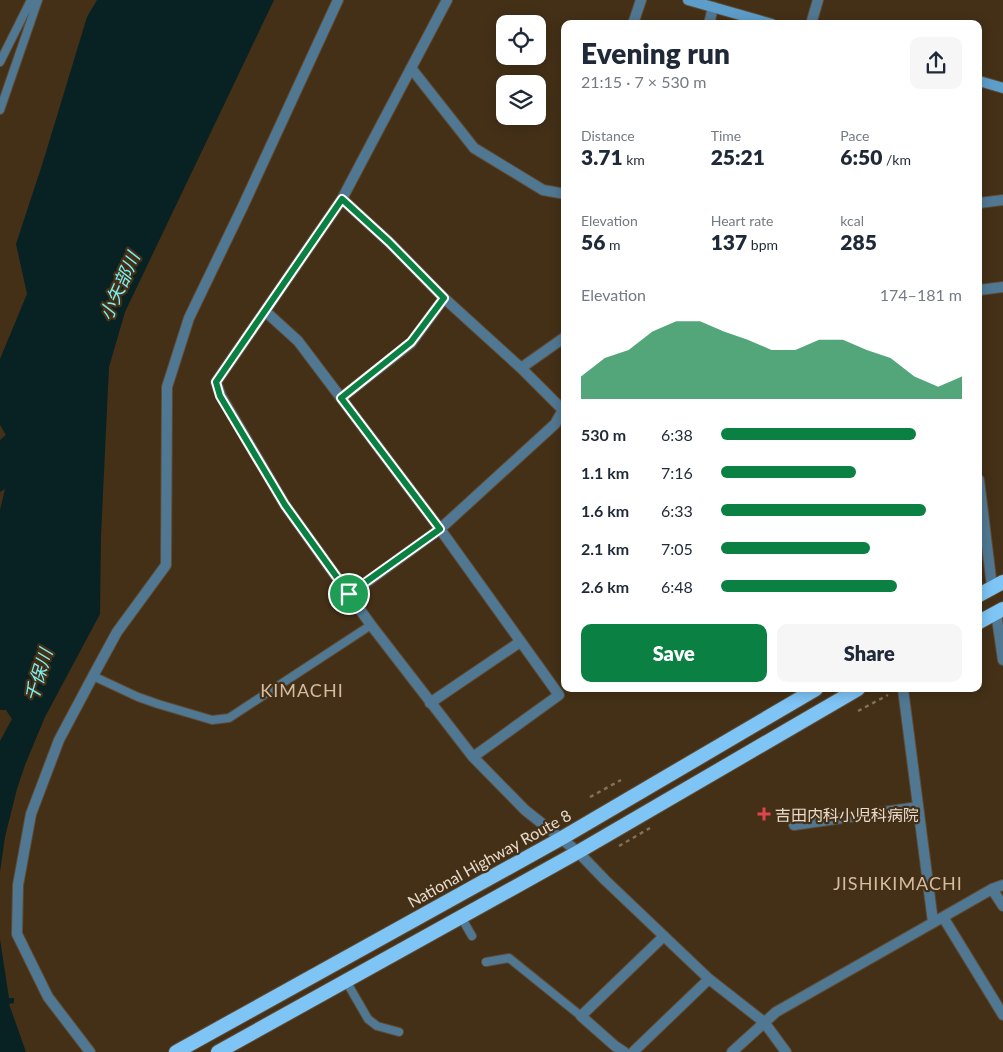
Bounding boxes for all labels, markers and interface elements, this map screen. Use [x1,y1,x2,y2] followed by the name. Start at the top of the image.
[496,15,546,125] map controls
[496,15,546,65] button: locate
[581,36,730,70] text: Evening run
[910,37,962,89] button: share
[581,72,706,91] text: 21:15 · 7 × 530 m
[496,75,546,125] button: layers
[581,127,635,144] text: Distance
[711,127,741,144] text: Time
[840,127,869,144] text: Pace
[581,144,623,169] text: 3.71
[711,144,765,169] text: 25:21
[840,144,882,169] text: 6:50
[623,151,645,168] text: km
[882,151,911,168] text: /km
[581,212,638,229] text: Elevation
[711,212,773,229] text: Heart rate
[840,212,864,229] text: kcal
[581,229,605,254] text: 56
[711,229,747,254] text: 137
[840,229,877,254] text: 285
[605,236,620,253] text: m
[747,236,778,253] text: bpm
[94,247,145,323] water label: 小矢部川
[581,285,646,304] text: Elevation
[880,285,962,304] text: 174–181 m
[581,425,626,444] text: 530 m
[661,425,693,444] text: 6:38
[581,463,629,482] text: 1.1 km
[661,463,693,482] text: 7:16
[581,501,629,520] text: 1.6 km
[661,501,693,520] text: 6:33
[581,539,629,558] text: 2.1 km
[661,539,693,558] text: 7:05
[328,573,370,615] pin
[581,577,629,596] text: 2.6 km
[661,577,693,596] text: 6:48
[335,580,363,608] icon: arrive
[581,624,767,682] button: Save
[777,624,962,682] button: Share
[20,644,57,704] water label: 千保川
[260,679,344,701] district label: KIMACHI
[404,805,574,911] street label: National Highway Route 8
[775,805,919,824] place label: 吉田内科小児科病院
[757,807,771,821] marker: 吉田内科小児科病院
[833,872,963,894] district label: JISHIKIMACHI

